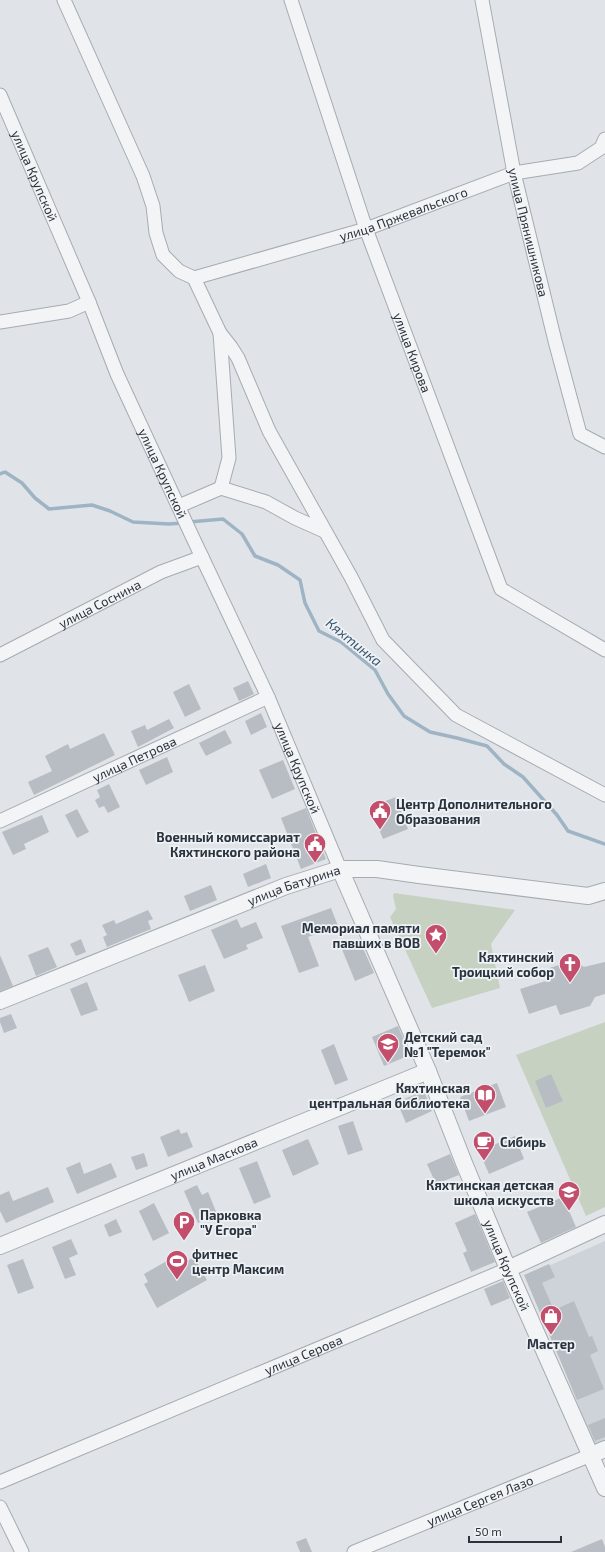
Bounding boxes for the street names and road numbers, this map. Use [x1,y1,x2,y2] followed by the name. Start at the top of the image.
[8,128,61,224] street label: улица Крупской
[505,167,552,298] street label: улица Прянишникова
[337,183,470,244] street label: улица Пржевальского
[390,310,435,395] street label: улица Кирова
[135,426,191,521] street label: улица Крупской
[56,576,143,632] street label: улица Соснина
[271,720,324,816] street label: улица Крупской
[90,733,179,785] street label: улица Петрова
[245,861,342,909] street label: улица Батурина
[168,1134,260,1184] street label: улица Маскова
[480,1217,533,1313] street label: улица Крупской
[262,1331,345,1378] street label: улица Серова
[424,1472,535,1529] street label: улица Сергея Лазо

